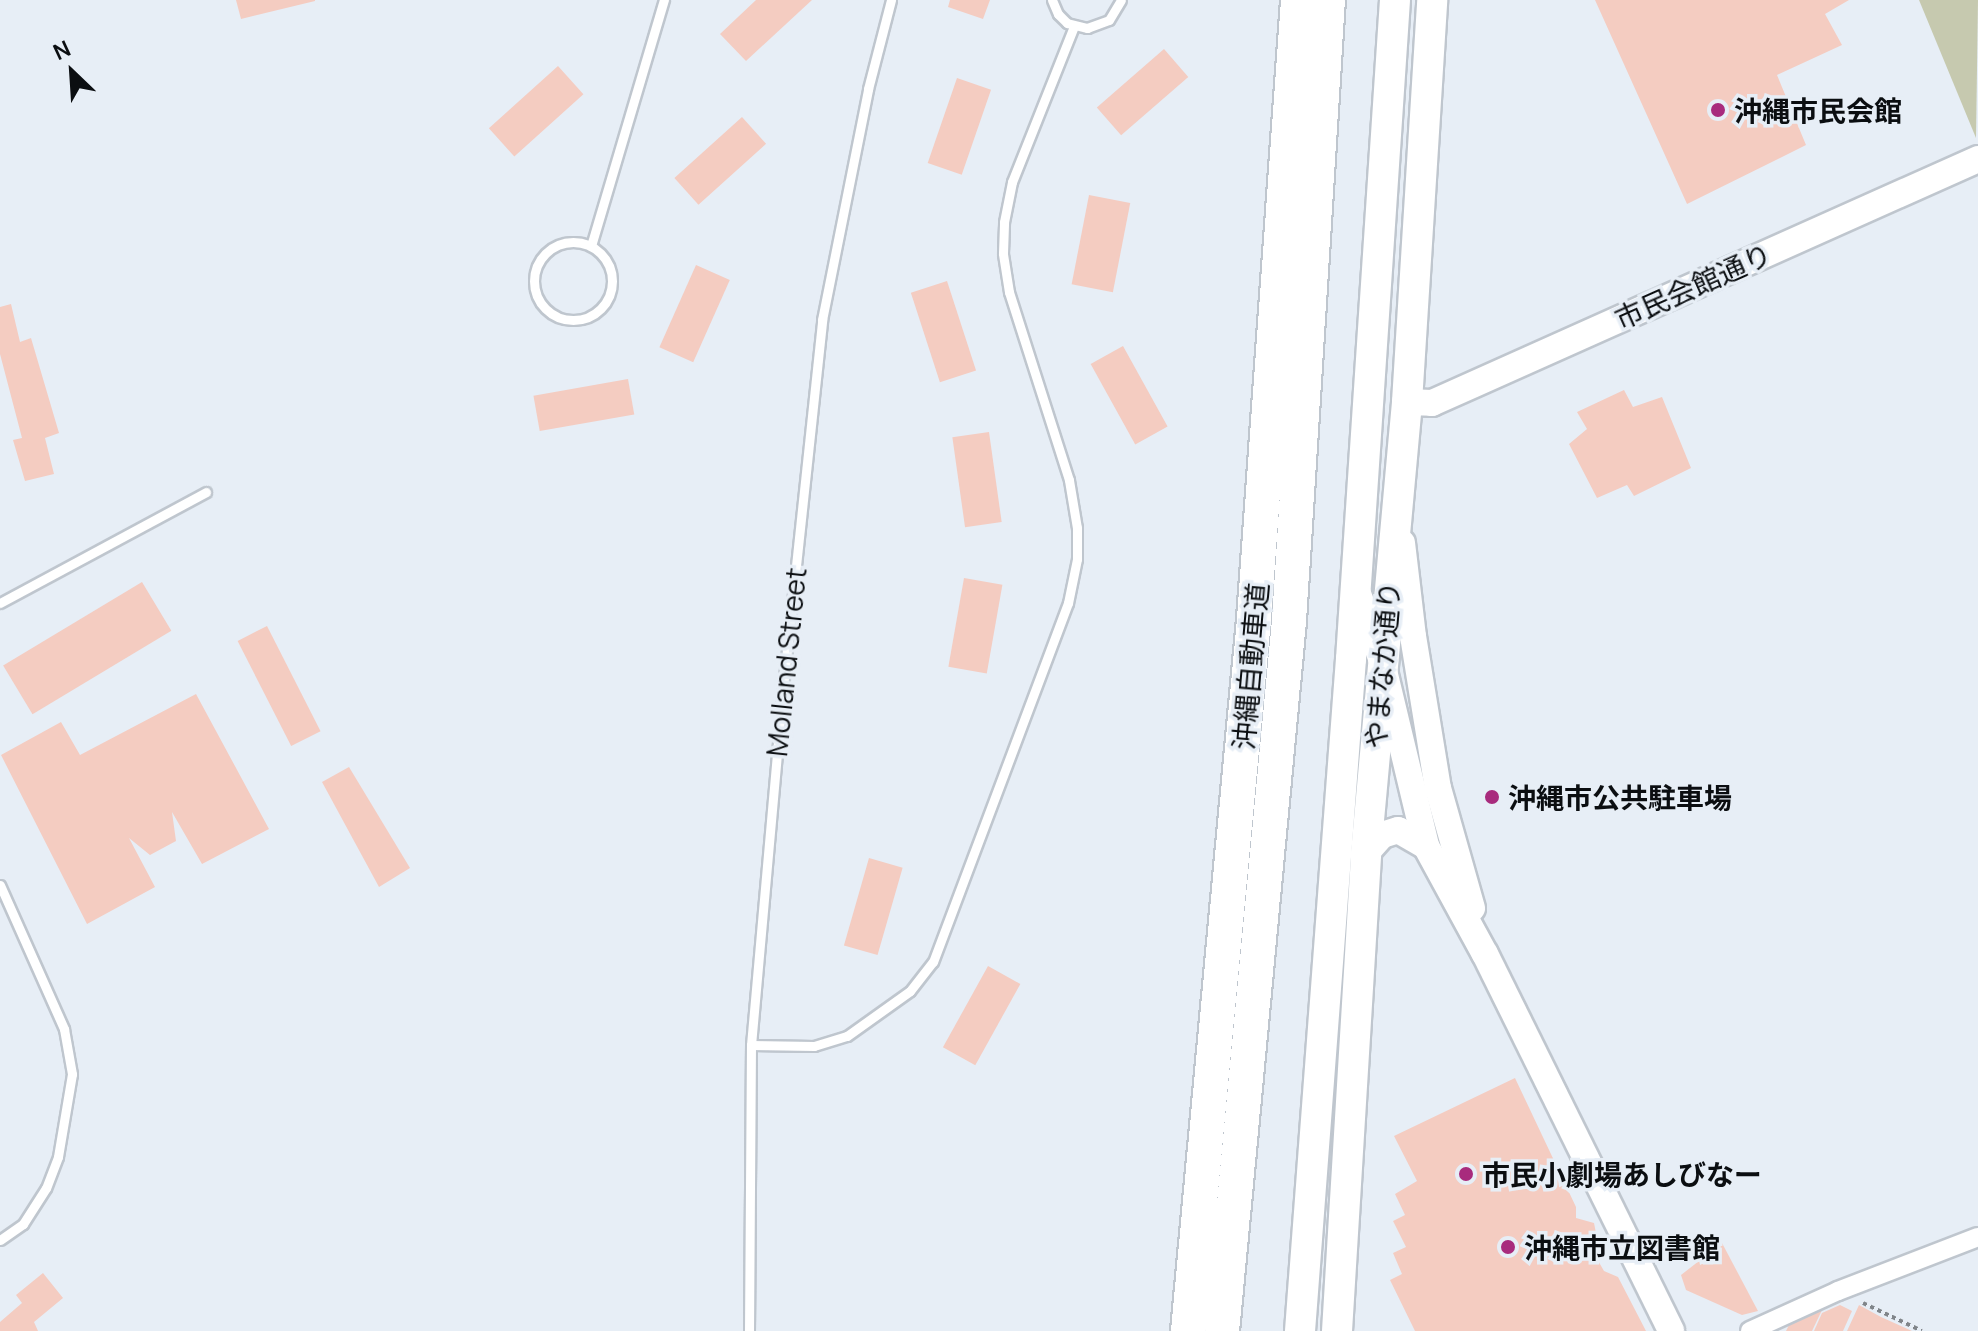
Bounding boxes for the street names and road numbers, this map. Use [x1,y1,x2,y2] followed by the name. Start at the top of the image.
[1609,236,1777,336] street label: 市民会館通り
[759,566,813,758] street label: Molland Street
[1358,580,1406,750] street label: やまなか通り
[1226,581,1274,751] street label: 沖縄自動車道

